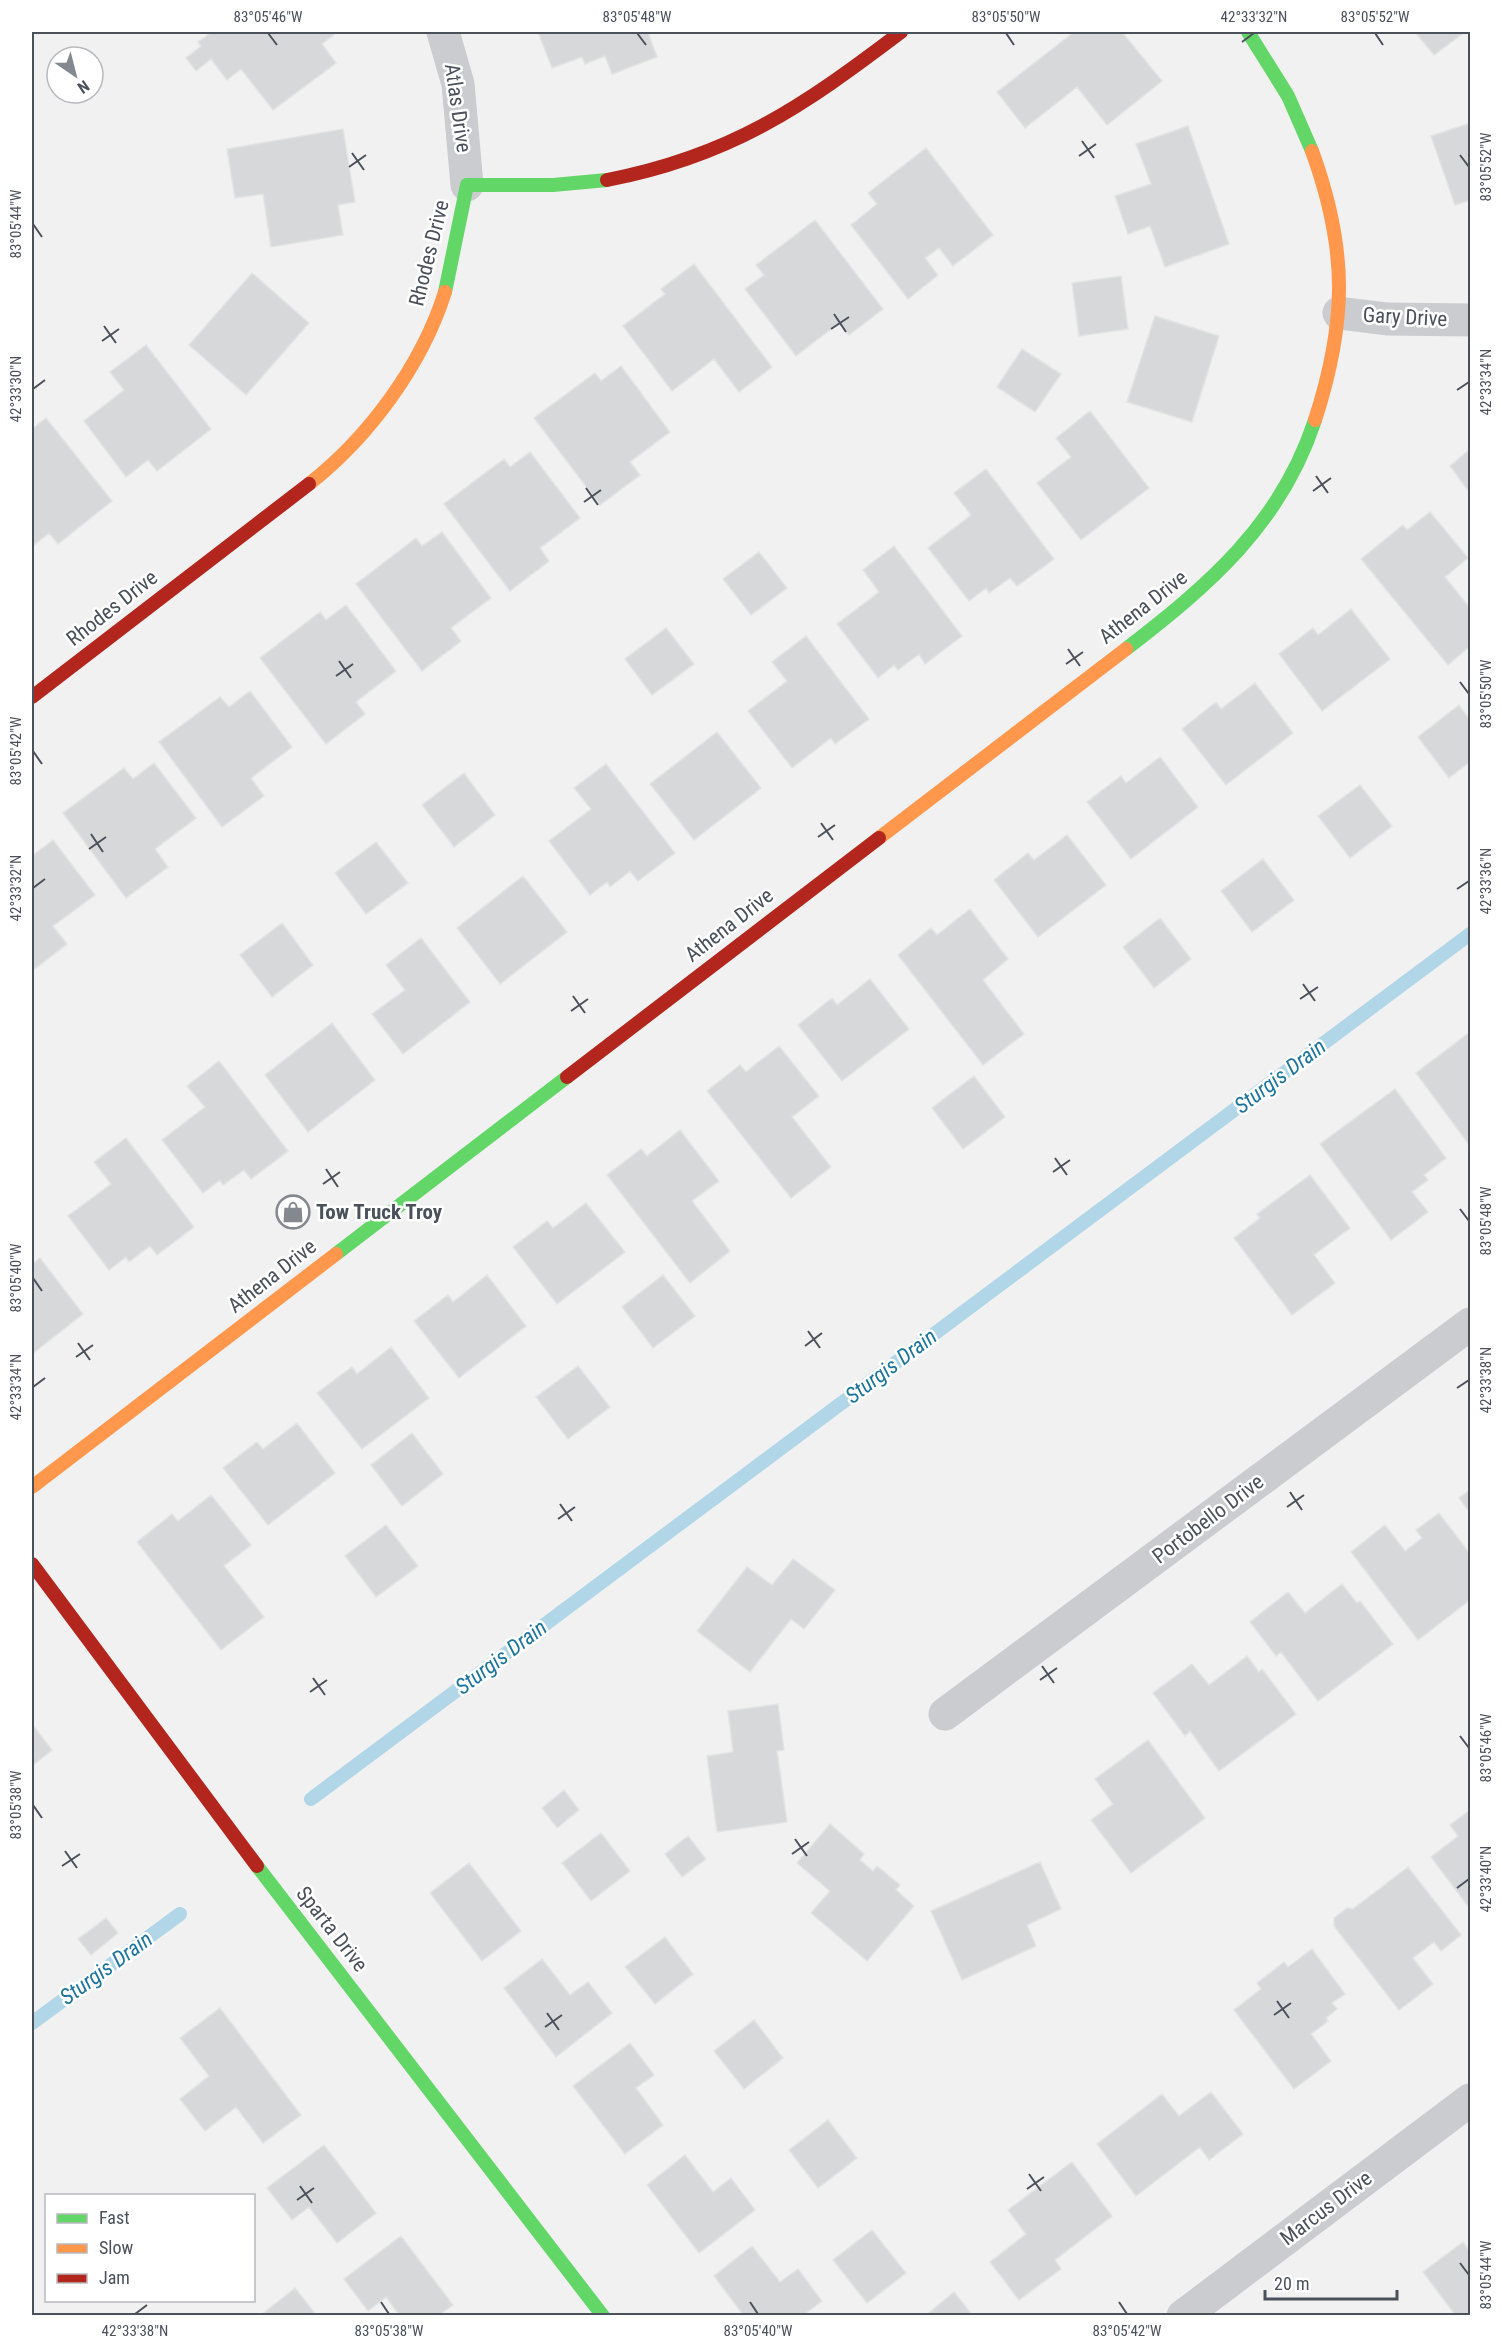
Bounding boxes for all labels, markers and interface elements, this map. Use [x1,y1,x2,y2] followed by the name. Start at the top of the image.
[234,8,303,26] text: 83°05'46"W
[603,8,672,26] text: 83°05'48"W
[972,8,1041,26] text: 83°05'50"W
[1221,8,1287,26] text: 42°33'32"N
[1341,8,1410,26] text: 83°05'52"W
[45,45,105,105] north arrow
[440,62,476,154] street label: Atlas Drive
[74,76,93,97] text: N
[1477,132,1495,201] text: 83°05'52"W
[7,189,25,258] text: 83°05'44"W
[404,197,454,308] street label: Rhodes Drive
[1362,303,1448,331] street label: Gary Drive
[1477,349,1495,415] text: 42°33'34"N
[7,356,25,422] text: 42°33'30"N
[62,565,162,651] street label: Rhodes Drive
[1094,565,1192,649] street label: Athena Drive
[1477,659,1495,728] text: 83°05'50"W
[7,716,25,785] text: 83°05'42"W
[1477,848,1495,914] text: 42°33'36"N
[7,855,25,921] text: 42°33'32"N
[680,883,778,967] street label: Athena Drive
[1229,1034,1331,1118] water label: Sturgis Drain
[1477,1186,1495,1255] text: 83°05'48"W
[275,1194,311,1230] shop icon: Tow Truck Troy
[316,1200,443,1224] place label: Tow Truck Troy
[223,1234,321,1318] street label: Athena Drive
[7,1243,25,1312] text: 83°05'40"W
[840,1324,942,1408] water label: Sturgis Drain
[1477,1347,1495,1413] text: 42°33'38"N
[7,1354,25,1420] text: 42°33'34"N
[1148,1469,1268,1568] street label: Portobello Drive
[450,1615,552,1699] water label: Sturgis Drain
[1477,1713,1495,1782] text: 83°05'46"W
[7,1770,25,1839] text: 83°05'38"W
[1477,1846,1495,1912] text: 42°33'40"N
[291,1882,373,1976] street label: Sparta Drive
[55,1926,157,2010] water label: Sturgis Drain
[1276,2166,1377,2250] street label: Marcus Drive
[45,2194,255,2302] legend
[99,2207,130,2228] text: Fast
[99,2237,134,2258] text: Slow
[1477,2240,1495,2309] text: 83°05'44"W
[1265,2263,1397,2301] scale bar
[99,2267,130,2288] text: Jam
[1274,2273,1309,2294] text: 20 m
[102,2322,168,2340] text: 42°33'38"N
[355,2322,424,2340] text: 83°05'38"W
[724,2322,793,2340] text: 83°05'40"W
[1093,2322,1162,2340] text: 83°05'42"W

